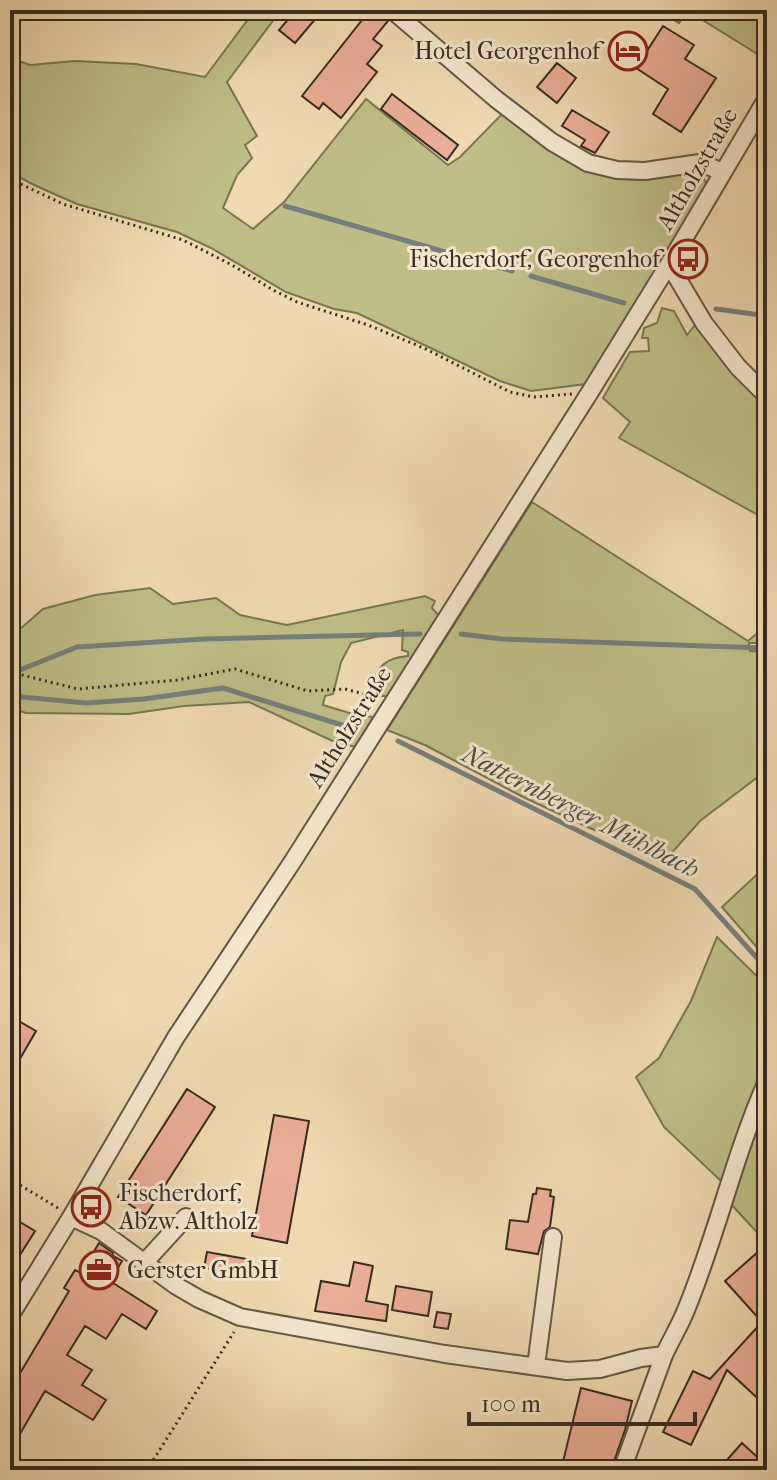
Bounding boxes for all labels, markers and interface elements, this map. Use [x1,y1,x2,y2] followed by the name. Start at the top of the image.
[607,30,649,72] hotel icon: Hotel Georgenhof
[414,37,605,65] place label: Hotel Georgenhof
[650,103,743,236] street label: Altholzstraße
[667,238,709,280] bus stop icon: Fischerdorf, Georgenhof
[409,245,665,273] place label: Fischerdorf, Georgenhof
[300,661,397,793] street label: Altholzstraße
[456,738,704,885] water label: Natternberger Mühlbach
[118,1179,258,1235] place label: Fischerdorf, Abzw. Altholz
[70,1186,112,1228] bus stop icon: Fischerdorf, Abzw. Altholz
[78,1249,120,1291] office icon: Gerster GmbH
[127,1256,279,1284] place label: Gerster GmbH
[469,1376,695,1426] scale bar
[481,1390,541,1418] text: 100 m

